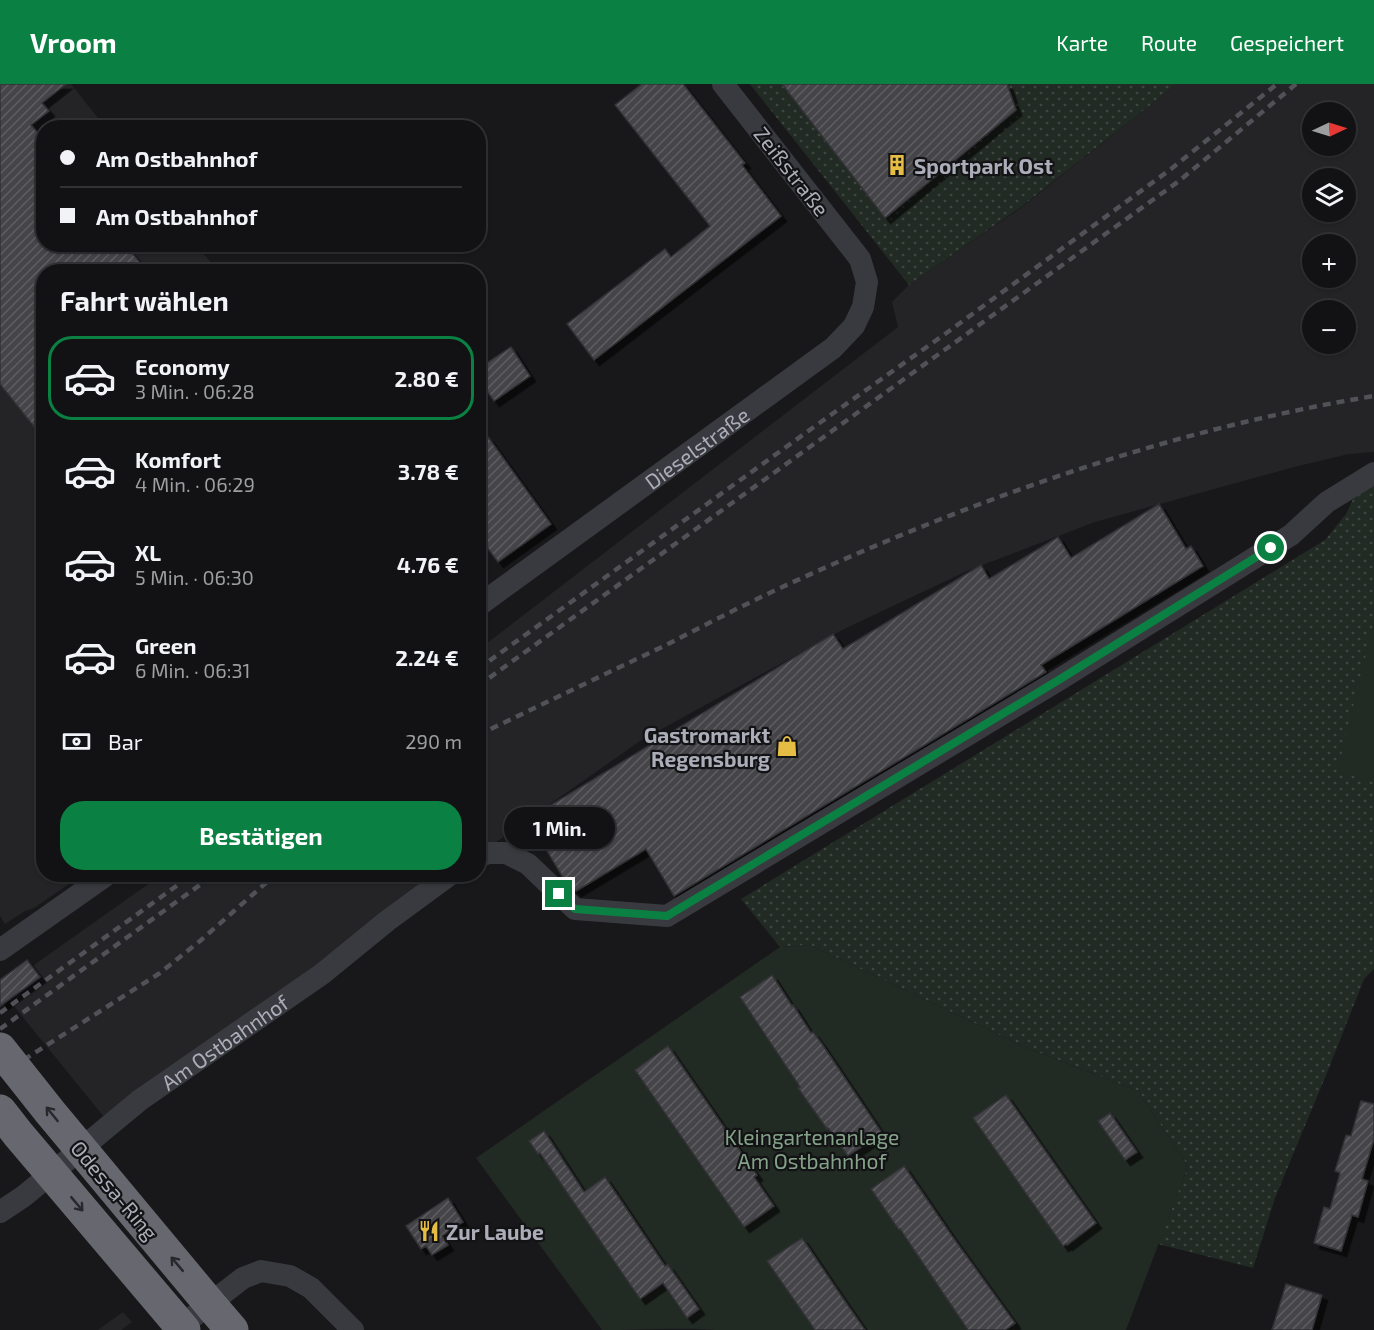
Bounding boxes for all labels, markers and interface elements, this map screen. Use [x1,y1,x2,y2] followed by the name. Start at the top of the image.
[30,25,117,59] text: Vroom
[1056,30,1108,55] text: Karte
[1141,30,1197,55] text: Route
[1230,30,1344,55] text: Gespeichert
[1302,102,1356,156] north arrow
[1302,102,1356,354] map controls
[749,121,835,221] street label: Zeißstraße
[96,145,257,171] text: Am Ostbahnhof
[885,153,909,177] building icon: Sportpark Ost
[914,153,1053,178] place label: Sportpark Ost
[1302,168,1356,222] button: layers
[96,203,257,229] text: Am Ostbahnhof
[1302,234,1356,288] button: +
[60,284,229,316] text: Fahrt wählen
[1302,300,1356,354] button: −
[63,351,117,405] icon: car
[135,353,230,379] text: Economy
[394,365,459,391] text: 2.80 €
[135,379,255,403] text: 3 Min. · 06:28
[639,401,753,493] street label: Dieselstraße
[63,444,117,498] icon: car
[135,446,221,472] text: Komfort
[398,458,459,484] text: 3.78 €
[135,472,255,496] text: 4 Min. · 06:29
[1257,534,1284,561] route start
[63,537,117,591] icon: car
[135,539,161,565] text: XL
[397,551,459,577] text: 4.76 €
[135,565,254,589] text: 5 Min. · 06:30
[63,630,117,684] icon: car
[135,632,197,658] text: Green
[395,644,459,670] text: 2.24 €
[135,658,251,682] text: 6 Min. · 06:31
[644,722,770,771] place label: Gastromarkt Regensburg
[60,725,93,758] icon: cash
[108,728,143,754] text: Bar
[405,729,462,753] text: 290 m
[775,734,799,758] shop icon: Gastromarkt Regensburg
[60,801,462,870] button: Bestätigen
[504,807,614,849] callout: 1 Min.
[533,816,586,840] text: 1 Min.
[545,880,572,907] route end
[156,988,294,1094] street label: Am Ostbahnhof
[45,1107,59,1122] one-way arrow
[725,1124,899,1173] park label: Kleingartenanlage Am Ostbahnhof
[66,1135,164,1245] street label: Odessa-Ring
[71,1196,84,1212] one-way arrow
[417,1219,441,1243] restaurant icon: Zur Laube
[446,1219,544,1244] place label: Zur Laube
[170,1257,184,1272] one-way arrow

